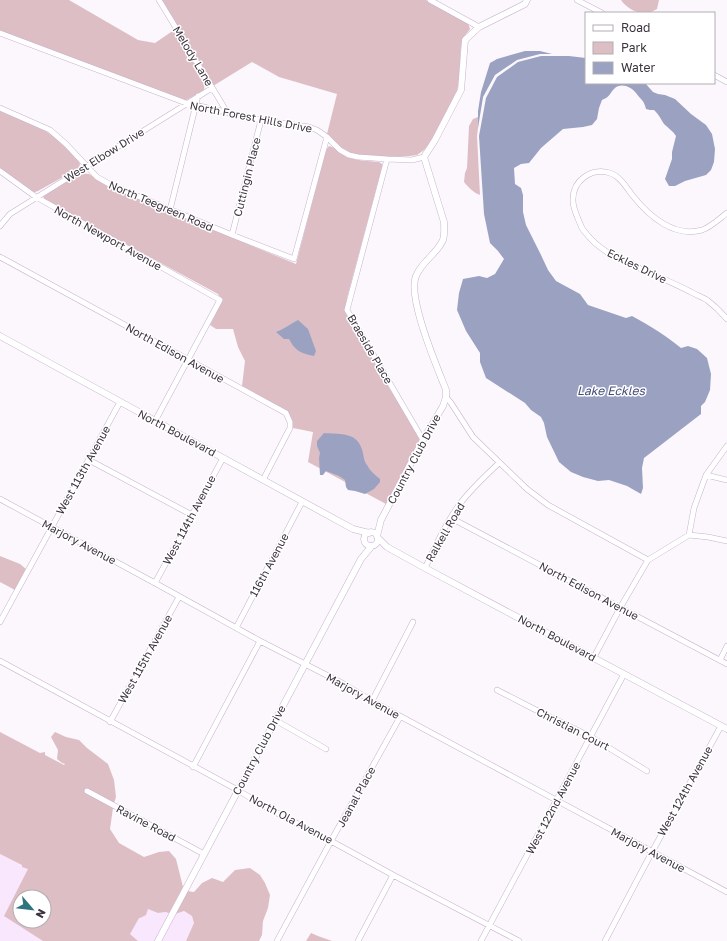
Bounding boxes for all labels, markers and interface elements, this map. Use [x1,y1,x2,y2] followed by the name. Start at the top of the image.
[585,12,715,84] legend
[621,20,650,35] text: Road
[171,24,216,88] street label: Melody Lane
[621,40,647,55] text: Park
[621,60,655,75] text: Water
[189,98,313,135] street label: North Forest Hills Drive
[61,125,146,184] street label: West Elbow Drive
[230,136,263,218] street label: Cuttingin Place
[107,178,215,233] street label: North Teegreen Road
[52,203,164,273] street label: North Newport Avenue
[605,246,669,286] street label: Eckles Drive
[345,312,396,386] street label: Braeside Place
[124,320,227,385] street label: North Edison Avenue
[577,383,646,398] water label: Lake Eckles
[136,406,219,459] street label: North Boulevard
[384,412,443,506] street label: Country Club Drive
[53,423,112,516] street label: West 113th Avenue
[159,473,218,567] street label: West 114th Avenue
[422,500,467,564] street label: Ralkell Road
[40,517,118,567] street label: Marjory Avenue
[246,531,291,599] street label: 116th Avenue
[537,559,641,622] street label: North Edison Avenue
[516,611,599,664] street label: North Boulevard
[115,612,174,705] street label: West 115th Avenue
[324,670,402,721] street label: Marjory Avenue
[229,703,288,797] street label: Country Club Drive
[535,705,612,753] street label: Christian Court
[654,744,715,838] street label: West 124th Avenue
[523,759,582,856] street label: West 122nd Avenue
[334,764,378,829] street label: Jeanal Place
[247,791,335,846] street label: North Ola Avenue
[114,801,178,844] street label: Ravine Road
[609,825,687,875] street label: Marjory Avenue
[12,889,52,929] north arrow
[34,907,49,921] text: N

